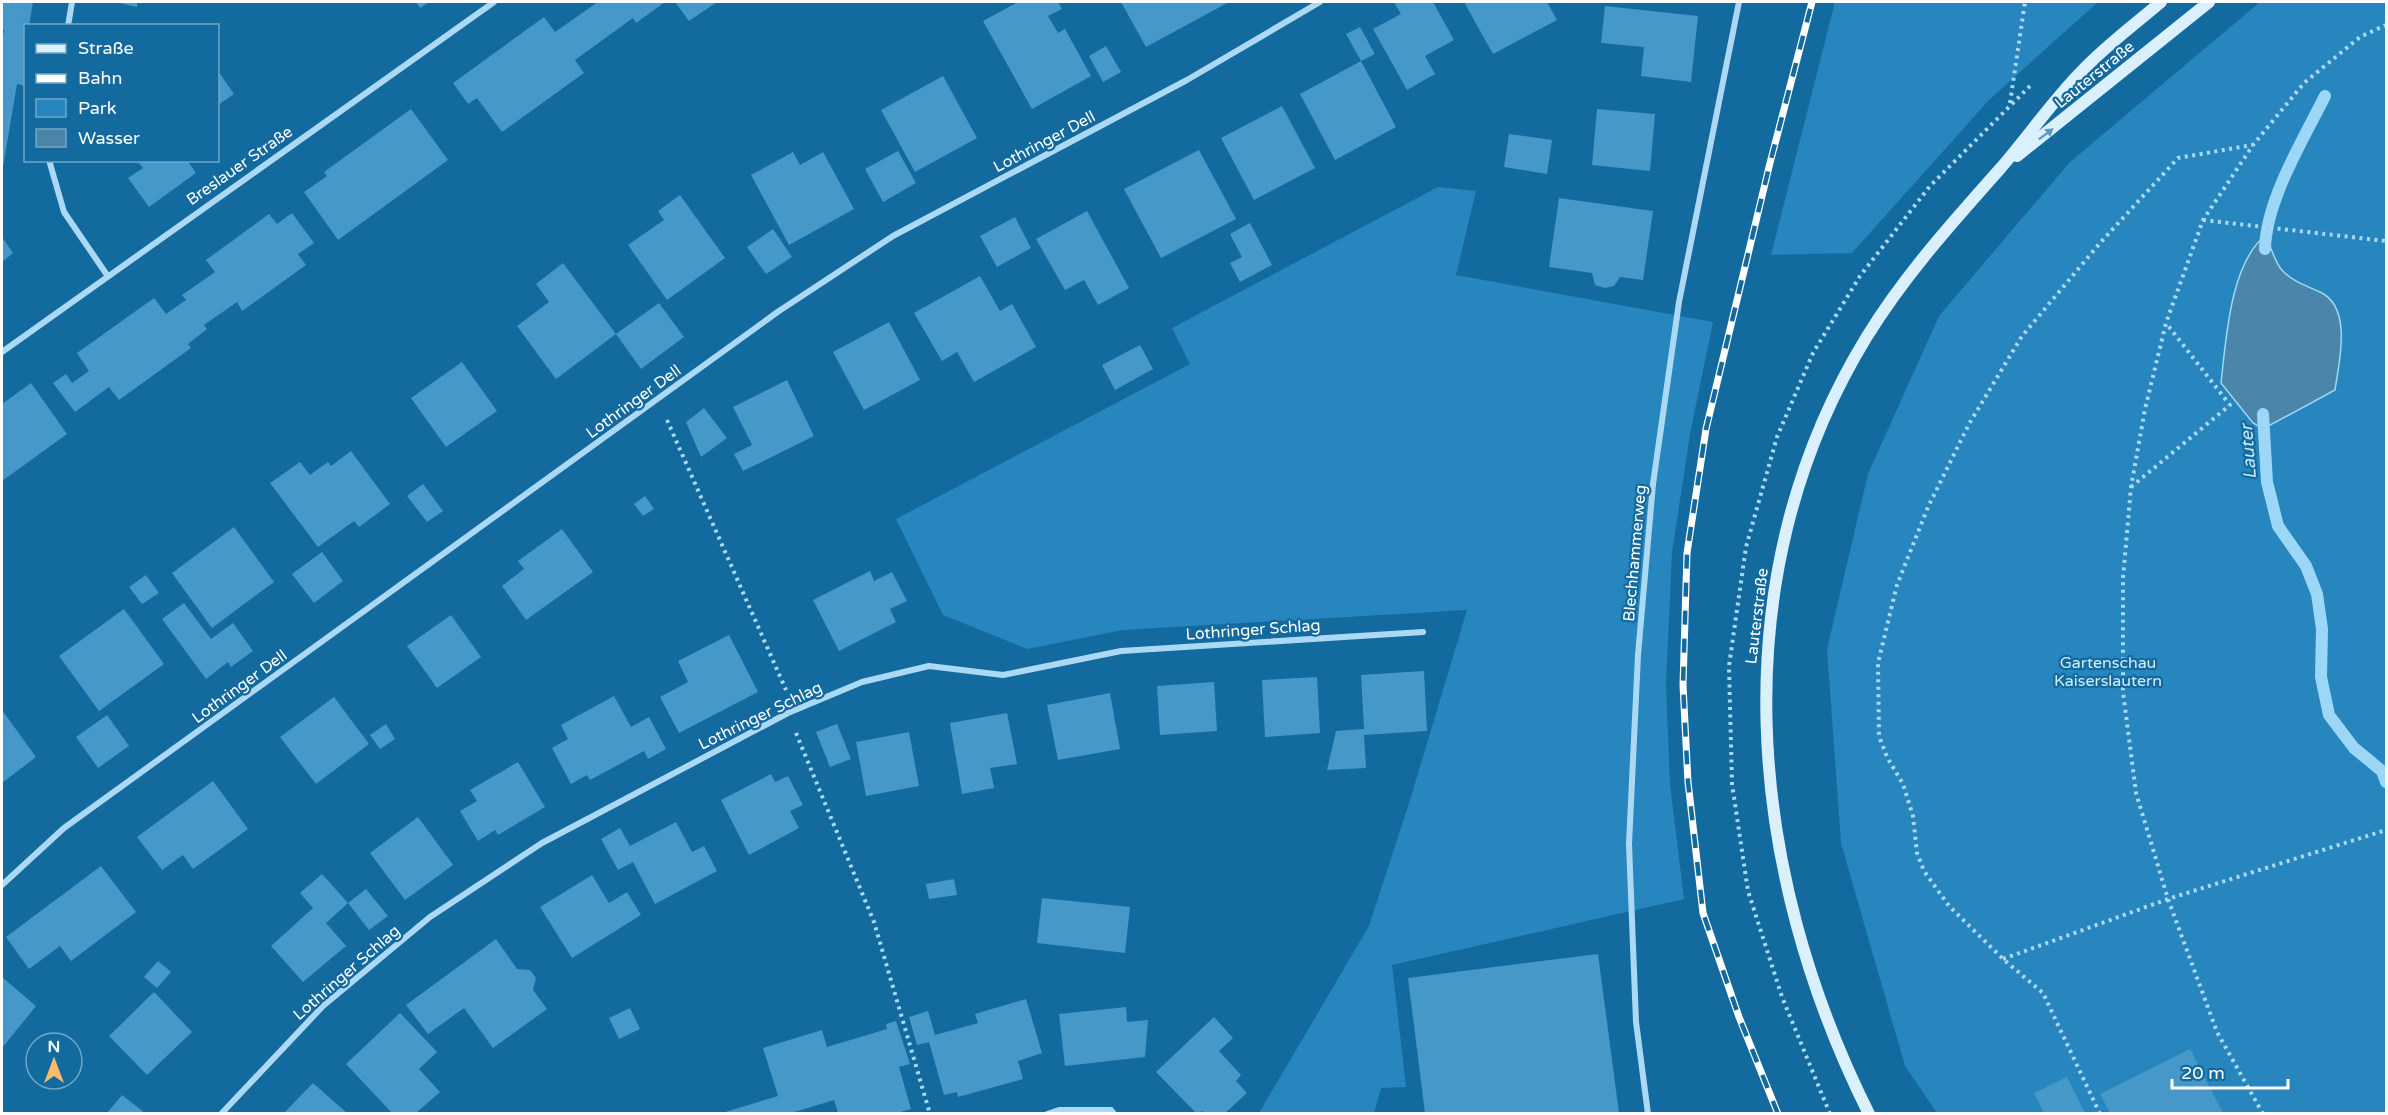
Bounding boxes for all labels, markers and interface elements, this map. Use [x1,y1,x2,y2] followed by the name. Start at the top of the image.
[24,24,219,162] legend
[78,37,134,59] text: Straße
[2051,37,2139,113] street label: Lauterstraße
[78,67,123,89] text: Bahn
[78,97,117,119] text: Park
[990,107,1099,177] street label: Lothringer Dell
[183,122,297,210] street label: Breslauer Straße
[78,127,140,149] text: Wasser
[2038,128,2053,140] one-way arrow
[582,361,685,443] street label: Lothringer Dell
[2235,422,2261,480] water label: Lauter
[1619,484,1651,622] street label: Blechhammerweg
[1741,567,1773,665] street label: Lauterstraße
[1185,615,1321,645] street label: Lothringer Schlag
[188,646,291,728] street label: Lothringer Dell
[2054,653,2162,691] park label: Gartenschau Kaiserslautern
[695,677,826,755] street label: Lothringer Schlag
[289,921,404,1025] street label: Lothringer Schlag
[24,1031,84,1091] north arrow
[48,1037,60,1057] text: N
[2172,1052,2288,1090] scale bar
[2181,1062,2225,1084] text: 20 m

